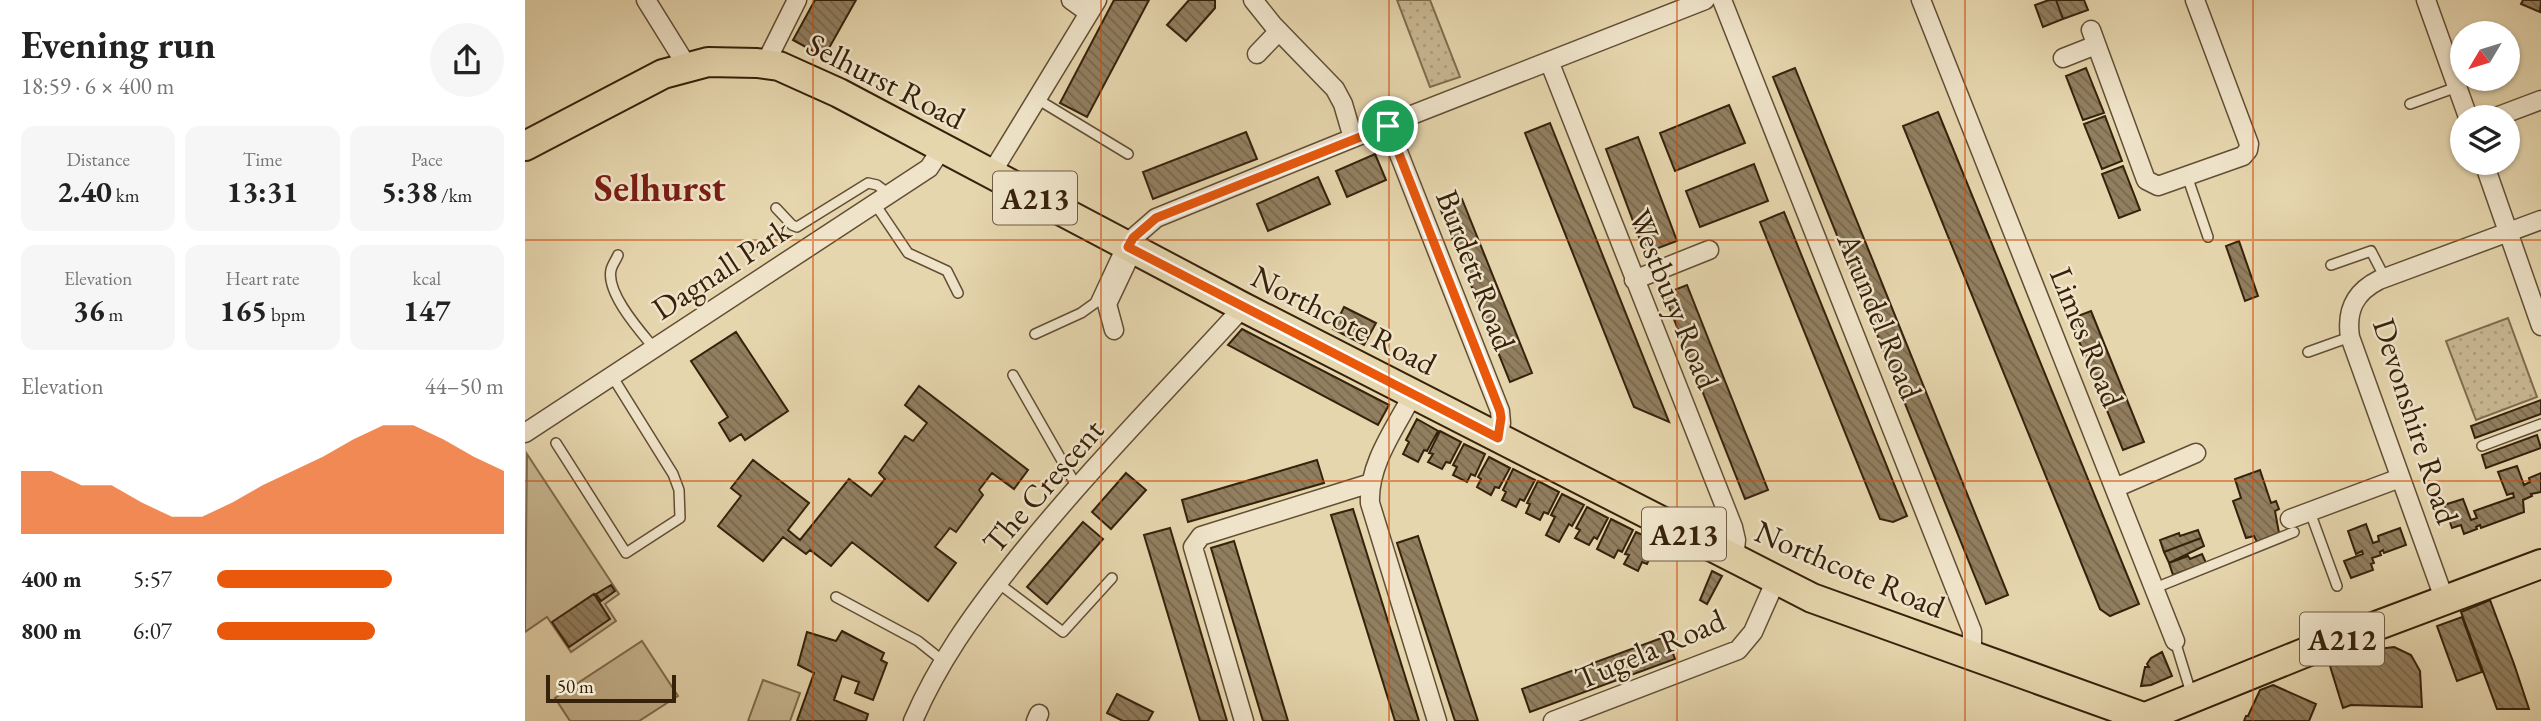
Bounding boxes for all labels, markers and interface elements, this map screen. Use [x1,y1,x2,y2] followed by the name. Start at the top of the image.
[21,20,216,69] text: Evening run
[2450,21,2520,91] north arrow
[2450,21,2520,175] map controls
[430,23,504,97] button: share
[799,23,973,139] street label: Selhurst Road
[21,71,174,101] text: 18:59 · 6 × 400 m
[1358,96,1418,156] pin
[2450,105,2520,175] button: layers
[1369,107,1407,145] icon: arrive
[66,147,130,172] text: Distance
[243,147,282,172] text: Time
[411,147,443,172] text: Pace
[594,163,726,212] district label: Selhurst
[57,172,112,211] text: 2.40
[227,172,298,211] text: 13:31
[381,172,437,211] text: 5:38
[993,172,1077,224] road number: A213
[112,183,139,208] text: km
[437,183,472,208] text: /km
[1426,184,1526,357] street label: Burdett Road
[1619,203,1729,396] street label: Westbury Road
[644,208,799,329] street label: Dagnall Park
[1827,225,1933,406] street label: Arundel Road
[1244,255,1444,385] street label: Northcote Road
[2040,261,2134,414] street label: Limes Road
[64,266,132,291] text: Elevation
[226,266,299,291] text: Heart rate
[413,266,441,291] text: kcal
[73,291,105,330] text: 36
[220,291,267,330] text: 165
[403,291,451,330] text: 147
[105,302,123,327] text: m
[267,302,305,327] text: bpm
[2363,313,2469,530] street label: Devonshire Road
[21,371,104,401] text: Elevation
[425,371,504,401] text: 44–50 m
[973,410,1113,562] street label: The Crescent
[1642,508,1726,561] road number: A213
[1749,510,1952,628] street label: Northcote Road
[21,564,82,594] text: 400 m
[133,564,172,594] text: 5:57
[1569,598,1732,699] street label: Tugela Road
[2300,612,2384,666] road number: A212
[21,616,82,646] text: 800 m
[133,616,172,646] text: 6:07
[546,672,675,704] scale bar
[557,674,594,699] text: 50 m

